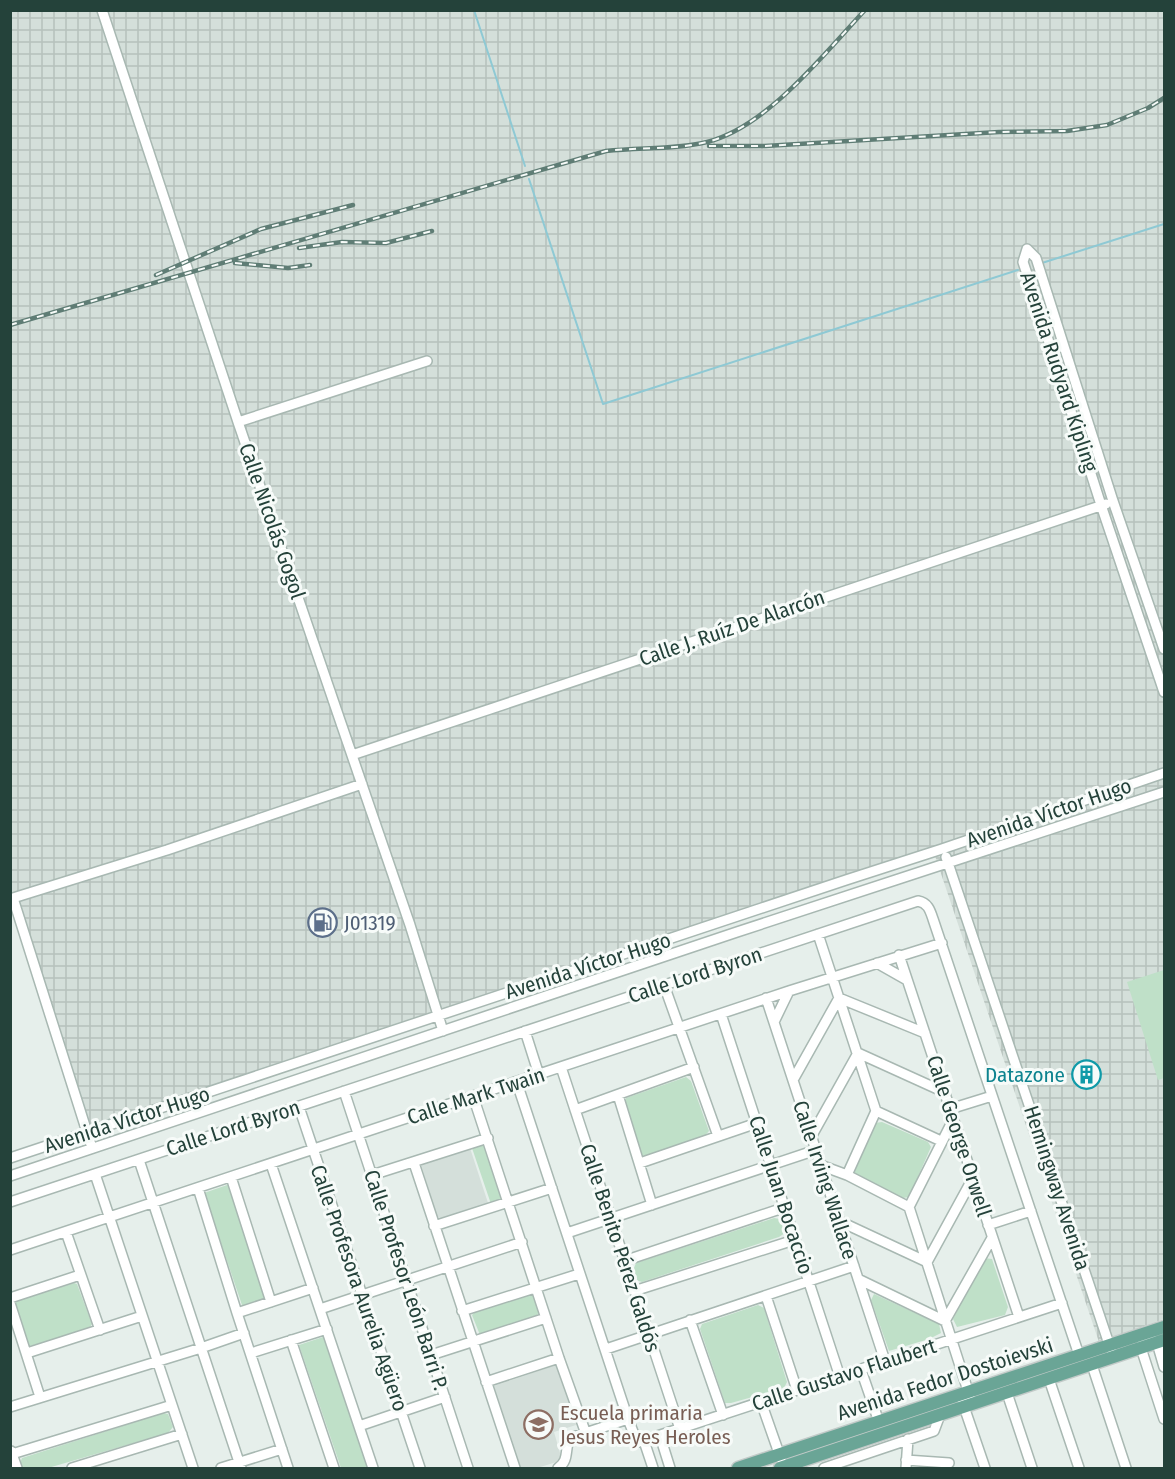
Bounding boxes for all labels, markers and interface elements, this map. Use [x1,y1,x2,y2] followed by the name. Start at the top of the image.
[1014,269,1104,475] street label: Avenida Rudyard Kipling
[233,440,311,603] street label: Calle Nicolás Gogol
[636,584,828,672] street label: Calle J. Ruíz De Alarcón
[963,773,1135,853] street label: Avenida Víctor Hugo
[307,907,339,939] fuel station icon: J01319
[344,910,396,936] place label: J01319
[502,927,674,1005] street label: Avenida Víctor Hugo
[625,941,765,1009] street label: Calle Lord Byron
[921,1052,997,1220] street label: Calle George Orwell
[1070,1059,1102,1091] building icon: Datazone
[404,1061,548,1131] street label: Calle Mark Twain
[985,1062,1065,1088] place label: Datazone
[41,1081,213,1159] street label: Avenida Víctor Hugo
[163,1094,303,1162] street label: Calle Lord Byron
[787,1097,863,1263] street label: Calle Irving Wallace
[1018,1102,1096,1274] street label: Hemingway Avenida
[743,1112,819,1278] street label: Calle Juan Bocaccio
[574,1141,666,1355] street label: Calle Benito Pérez Galdós
[305,1161,413,1415] street label: Calle Profesora Aurelia Agüero
[358,1167,454,1393] street label: Calle Profesor León Barri P.
[834,1332,1056,1426] street label: Avenida Fedor Dostoievski
[749,1333,940,1417] street label: Calle Gustavo Flaubert
[560,1400,731,1450] place label: Escuela primaria Jesus Reyes Heroles
[523,1409,555,1441] school or university icon: Escuela primaria Jesus Reyes Heroles

